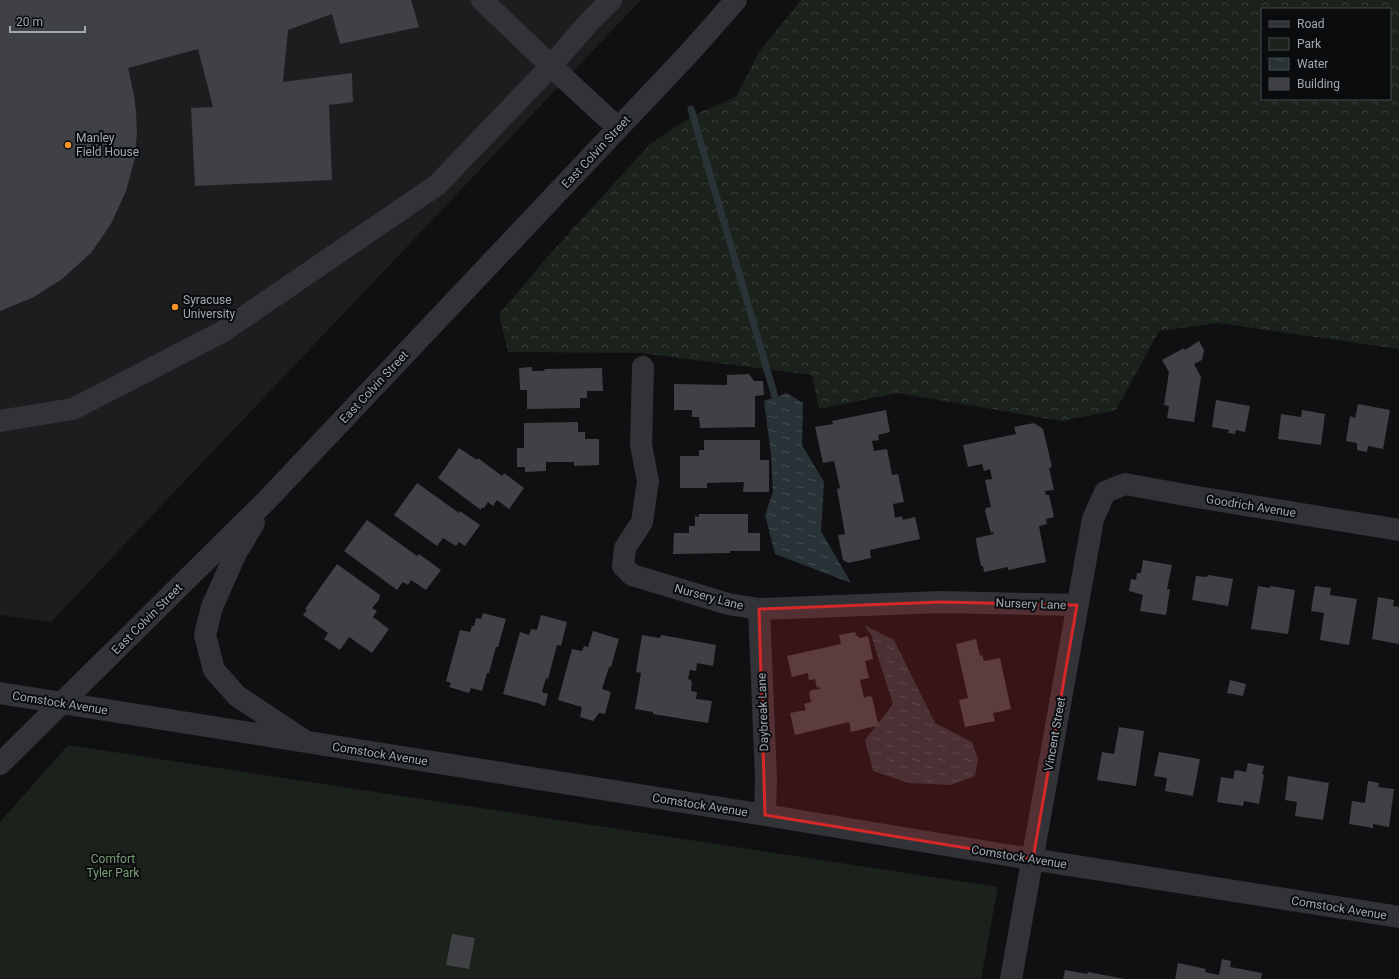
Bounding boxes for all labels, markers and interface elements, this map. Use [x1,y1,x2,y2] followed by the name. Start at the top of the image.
[10,8,85,34] scale bar
[1261,8,1391,100] legend
[16,15,43,29] text: 20 m
[1297,17,1325,31] text: Road
[1297,37,1322,51] text: Park
[1297,57,1328,71] text: Water
[1297,77,1340,91] text: Building
[559,113,633,191] street label: East Colvin Street
[76,131,139,159] place label: Manley Field House
[63,140,73,150] marker: Manley Field House
[183,293,236,321] place label: Syracuse University
[170,302,180,312] marker: Syracuse University
[337,348,411,426] street label: East Colvin Street
[1205,492,1297,520] street label: Goodrich Avenue
[109,581,185,657] street label: East Colvin Street
[673,581,745,613] street label: Nursery Lane
[995,596,1067,612] street label: Nursery Lane
[755,672,771,752] street label: Daybreak Lane
[11,689,109,717] street label: Comstock Avenue
[1042,696,1068,772] street label: Vincent Street
[331,740,429,768] street label: Comstock Avenue
[651,791,749,819] street label: Comstock Avenue
[970,843,1068,871] street label: Comstock Avenue
[87,852,140,880] park label: Comfort Tyler Park
[1290,894,1388,922] street label: Comstock Avenue

